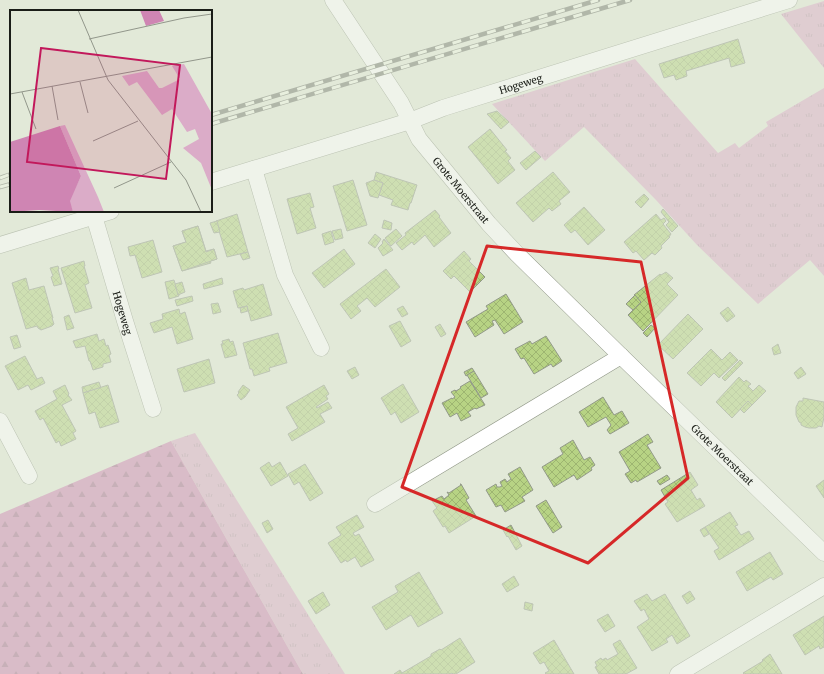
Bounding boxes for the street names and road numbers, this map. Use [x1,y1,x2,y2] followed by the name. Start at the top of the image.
[497,71,544,97] street label: Hogeweg
[430,154,492,226] street label: Grote Moerstraat
[110,290,135,336] street label: Hogeweg
[689,421,757,488] street label: Grote Moerstraat

